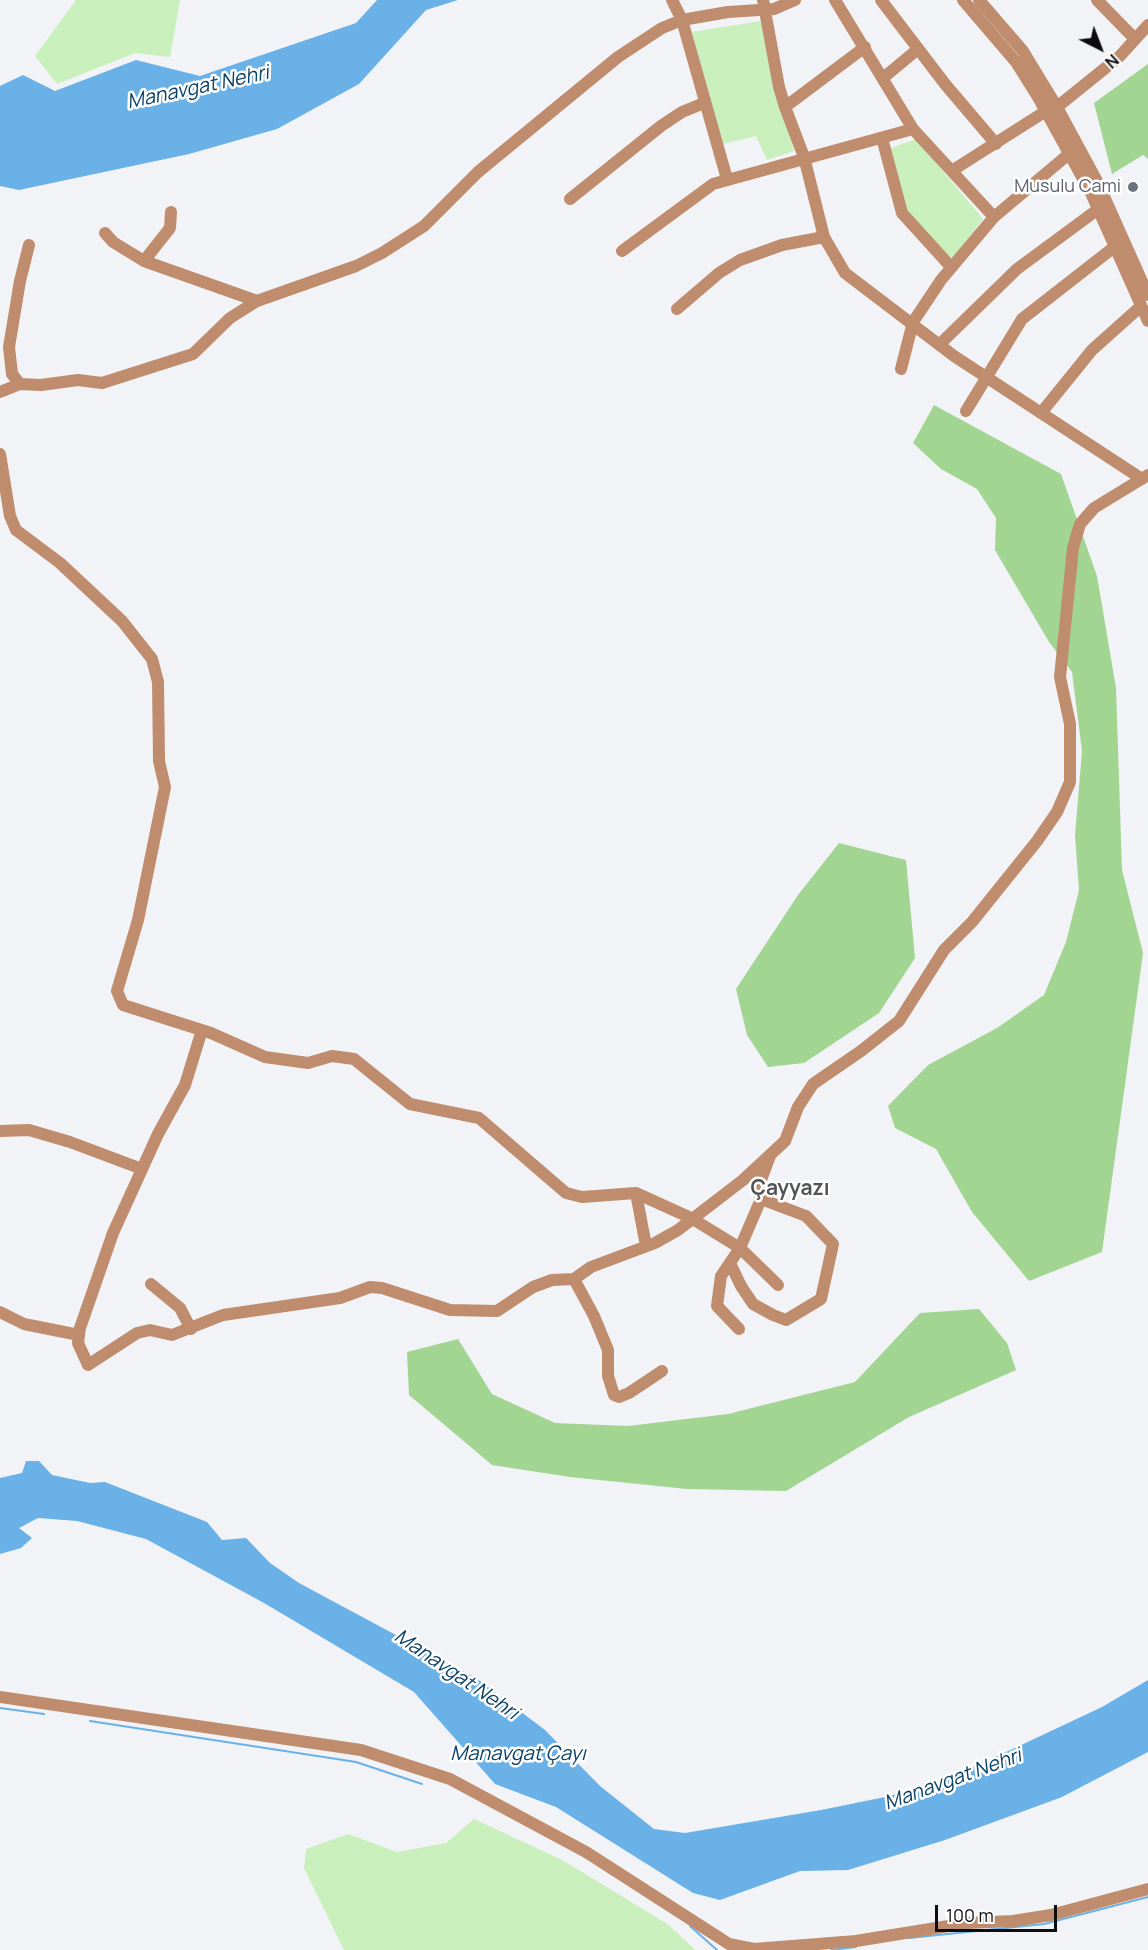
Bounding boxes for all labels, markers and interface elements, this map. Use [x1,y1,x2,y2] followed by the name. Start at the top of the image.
[1070,18,1130,78] north arrow
[1100,49,1124,73] text: N
[125,61,271,115] water label: Manavgat Nehri
[1014,176,1121,198] place label: Musulu Cami
[1126,180,1140,194] marker: Musulu Cami
[750,1176,830,1202] district label: Çayyazı
[389,1625,523,1725] water label: Manavgat Nehri
[450,1742,586,1766] water label: Manavgat Çayı
[881,1744,1025,1816] water label: Manavgat Nehri
[938,1893,1060,1931] scale bar
[946,1903,994,1927] text: 100 m

